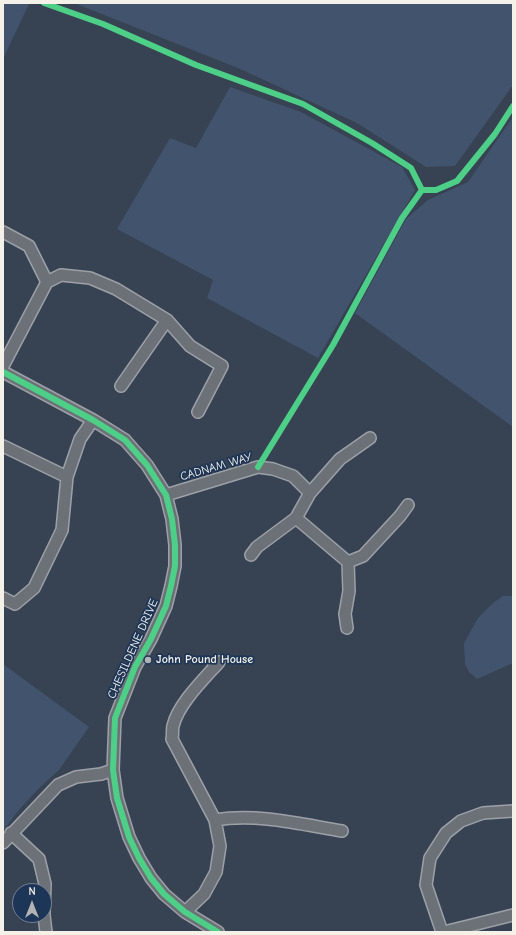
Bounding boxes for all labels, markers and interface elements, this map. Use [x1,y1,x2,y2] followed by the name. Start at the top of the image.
[178,450,254,484] street label: CADNAM WAY
[105,597,161,701] street label: CHESILDENE DRIVE
[156,653,253,667] place label: John Pound House
[143,655,153,665] marker: John Pound House
[12,883,52,923] north arrow
[28,885,36,898] text: N

